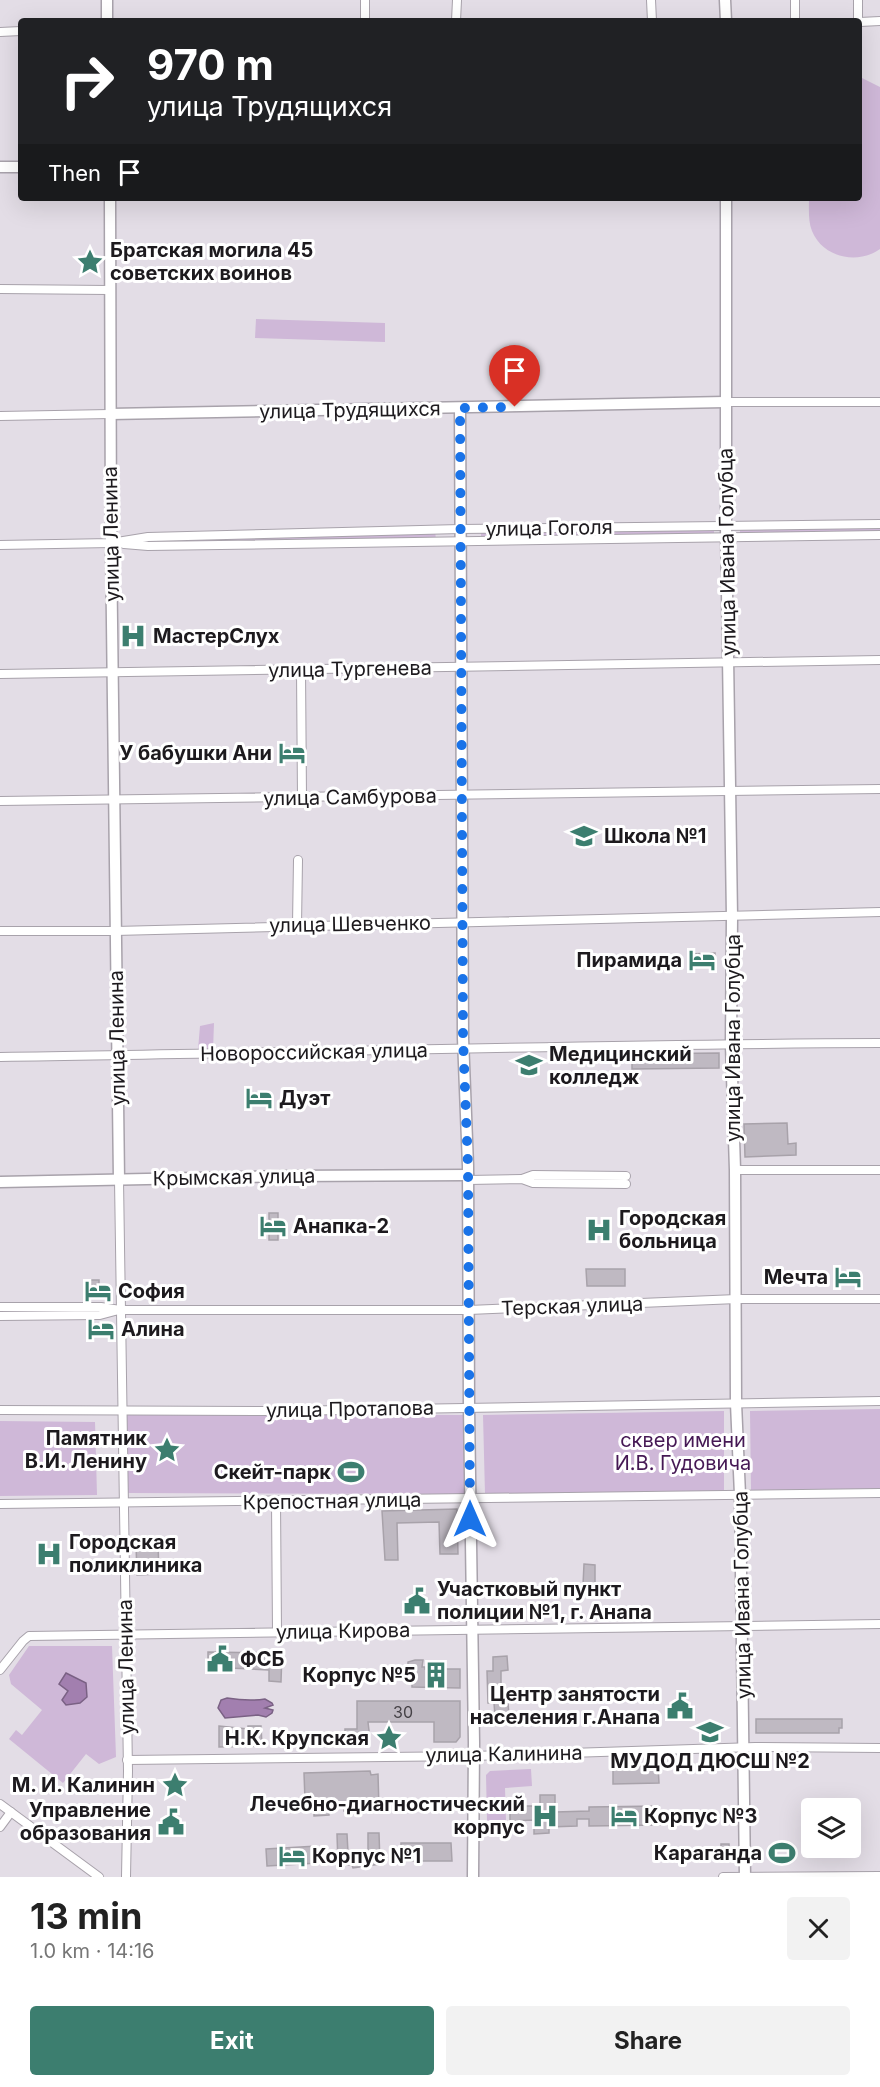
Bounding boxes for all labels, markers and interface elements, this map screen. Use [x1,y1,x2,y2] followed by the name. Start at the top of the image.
[147,39,274,90] text: 970 m
[48,42,126,120] icon: right
[147,90,392,123] text: улица Трудящихся
[113,156,146,189] icon: arrive
[48,160,101,186] text: Then
[110,238,313,285] place label: Братская могила 45 советских воинов
[75,247,105,277] place icon: Братская могила 45 советских воинов
[489,345,540,407] pin
[498,354,531,387] icon: arrive
[259,396,441,424] street label: улица Трудящихся
[713,448,741,656] street label: улица Ивана Голубца
[98,466,124,602] street label: улица Ленина
[485,515,613,541] street label: улица Гоголя
[118,621,148,651] hospital icon: МастерСлух
[153,624,280,648] place label: МастерСлух
[268,656,432,682] street label: улица Тургенева
[277,738,307,768] hotel icon: У бабушки Ани
[119,741,272,765] place label: У бабушки Ани
[263,783,437,811] street label: улица Самбурова
[569,821,599,851] school or university icon: Школа №1
[604,824,706,848] place label: Школа №1
[269,911,431,937] street label: улица Шевченко
[721,934,745,1142] street label: улица Ивана Голубца
[687,945,717,975] hotel icon: Пирамида
[577,948,682,972] place label: Пирамида
[104,970,130,1106] street label: улица Ленина
[200,1038,428,1066] street label: Новороссийская улица
[549,1042,692,1089] place label: Медицинский колледж
[514,1050,544,1080] school or university icon: Медицинский колледж
[244,1083,274,1113] hotel icon: Дуэт
[279,1086,330,1110] place label: Дуэт
[152,1164,316,1190] street label: Крымская улица
[619,1206,726,1253] place label: Городская больница
[258,1211,288,1241] hotel icon: Анапка-2
[293,1214,389,1238] place label: Анапка-2
[584,1215,614,1245] hospital icon: Городская больница
[833,1262,863,1292] hotel icon: Мечта
[764,1265,828,1289] place label: Мечта
[83,1276,113,1306] hotel icon: София
[118,1279,185,1303] place label: София
[500,1292,644,1320] street label: Терская улица
[86,1314,116,1344] hotel icon: Алина
[121,1317,185,1341] place label: Алина
[266,1396,434,1422] street label: улица Протапова
[25,1426,147,1473] place label: Памятник В.И. Ленину
[615,1428,751,1475] park label: сквер имени И.В. Гудовича
[152,1435,182,1465] place icon: Памятник В.И. Ленину
[336,1457,366,1487] sports icon: Скейт-парк
[214,1460,331,1484] place label: Скейт-парк
[242,1487,422,1515] street label: Крепостная улица
[438,1487,502,1551] position arrow
[728,1491,756,1699] street label: улица Ивана Голубца
[69,1530,202,1577] place label: Городская поликлиника
[34,1539,64,1569] hospital icon: Городская поликлиника
[437,1577,652,1624] place label: Участковый пункт полиции №1, г. Анапа
[402,1586,432,1616] public building icon: Участковый пункт полиции №1, г. Анапа
[113,1599,139,1735] street label: улица Ленина
[276,1618,410,1644] street label: улица Кирова
[205,1644,235,1674] public building icon: ФСБ
[240,1647,285,1671] place label: ФСБ
[421,1660,451,1690] building icon: Корпус №5
[303,1663,416,1687] place label: Корпус №5
[470,1682,660,1729] place label: Центр занятости населения г.Анапа
[665,1691,695,1721] public building icon: Центр занятости населения г.Анапа
[393,1702,413,1722] house number: 30
[695,1717,725,1747] school or university icon: МУДОД ДЮСШ №2
[374,1723,404,1753] place icon: Н.К. Крупская
[225,1726,369,1750] place label: Н.К. Крупская
[425,1741,583,1767] street label: улица Калинина
[610,1749,810,1773] place label: МУДОД ДЮСШ №2
[160,1770,190,1800] place icon: М. И. Калинин
[12,1773,155,1797] place label: М. И. Калинин
[250,1792,525,1839] place label: Лечебно-диагностический корпус
[20,1798,151,1845] place label: Управление образования
[801,1798,861,1858] map controls
[801,1798,861,1858] button: layers
[530,1801,560,1831] hospital icon: Лечебно-диагностический корпус
[609,1801,639,1831] hotel icon: Корпус №3
[644,1804,758,1828] place label: Корпус №3
[156,1807,186,1837] public building icon: Управление образования
[767,1838,797,1868] sports icon: Караганда
[277,1841,307,1871] hotel icon: Корпус №1
[654,1841,762,1865] place label: Караганда
[312,1844,421,1868] place label: Корпус №1
[30,1894,142,1938] text: 13 min
[787,1897,850,1960] button: close
[30,1939,155,1963] text: 1.0 km · 14:16
[30,2006,434,2075] button: Exit
[446,2006,850,2075] button: Share

